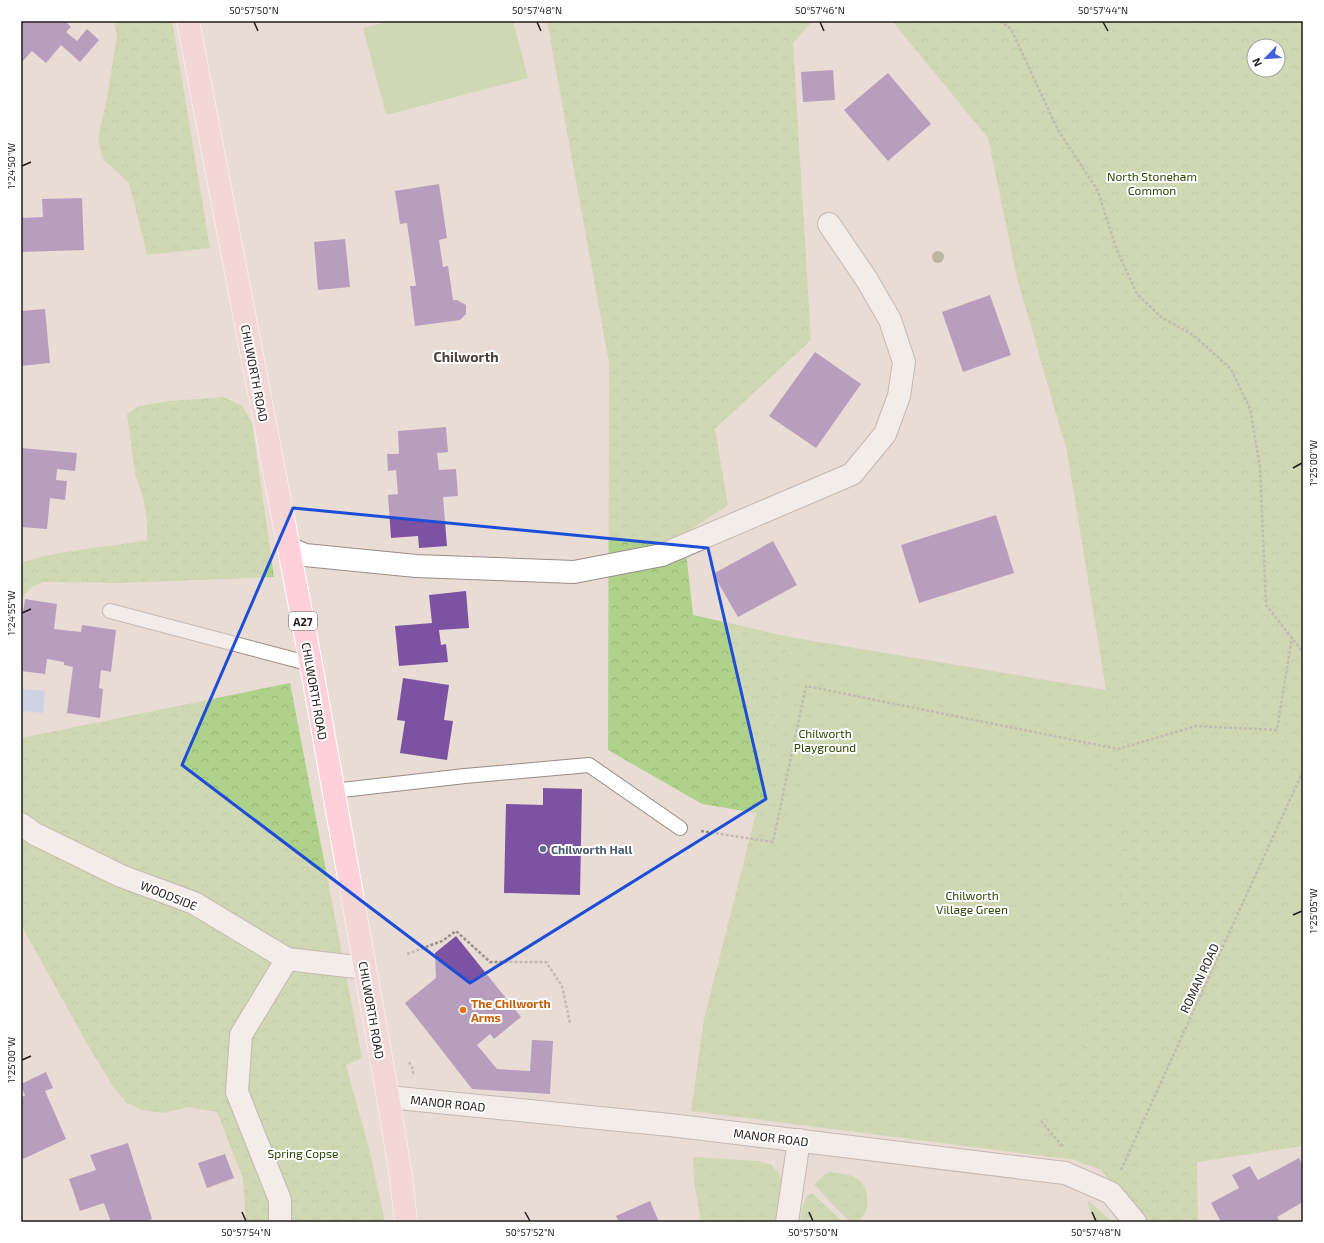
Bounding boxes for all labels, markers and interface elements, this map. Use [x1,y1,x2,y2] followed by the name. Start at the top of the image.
[229,4,279,16] text: 50°57'50"N
[512,4,562,16] text: 50°57'48"N
[795,4,845,16] text: 50°57'46"N
[1078,4,1128,16] text: 50°57'44"N
[1246,38,1286,78] north arrow
[1249,56,1264,69] text: N
[5,143,17,189] text: 1°24'50"W
[1107,169,1197,197] park label: North Stoneham Common
[239,323,271,423] street label: CHILWORTH ROAD
[433,348,499,365] district label: Chilworth
[1307,440,1319,486] text: 1°25'00"W
[5,590,17,636] text: 1°24'55"W
[289,612,317,630] road number: A27
[300,641,330,741] street label: CHILWORTH ROAD
[794,726,856,754] park label: Chilworth Playground
[551,842,632,856] place label: Chilworth Hall
[538,844,548,854] marker: Chilworth Hall
[139,877,200,913] street label: WOODSIDE
[936,888,1008,916] park label: Chilworth Village Green
[1307,888,1319,934] text: 1°25'05"W
[1177,941,1221,1015] street label: ROMAN ROAD
[357,960,387,1060] street label: CHILWORTH ROAD
[471,996,551,1024] place label: The Chilworth Arms
[458,1005,468,1015] marker: The Chilworth Arms
[5,1037,17,1083] text: 1°25'00"W
[410,1092,486,1114] street label: MANOR ROAD
[733,1125,809,1149] street label: MANOR ROAD
[268,1146,338,1160] park label: Spring Copse
[221,1226,271,1238] text: 50°57'54"N
[505,1226,555,1238] text: 50°57'52"N
[788,1226,838,1238] text: 50°57'50"N
[1071,1226,1121,1238] text: 50°57'48"N

